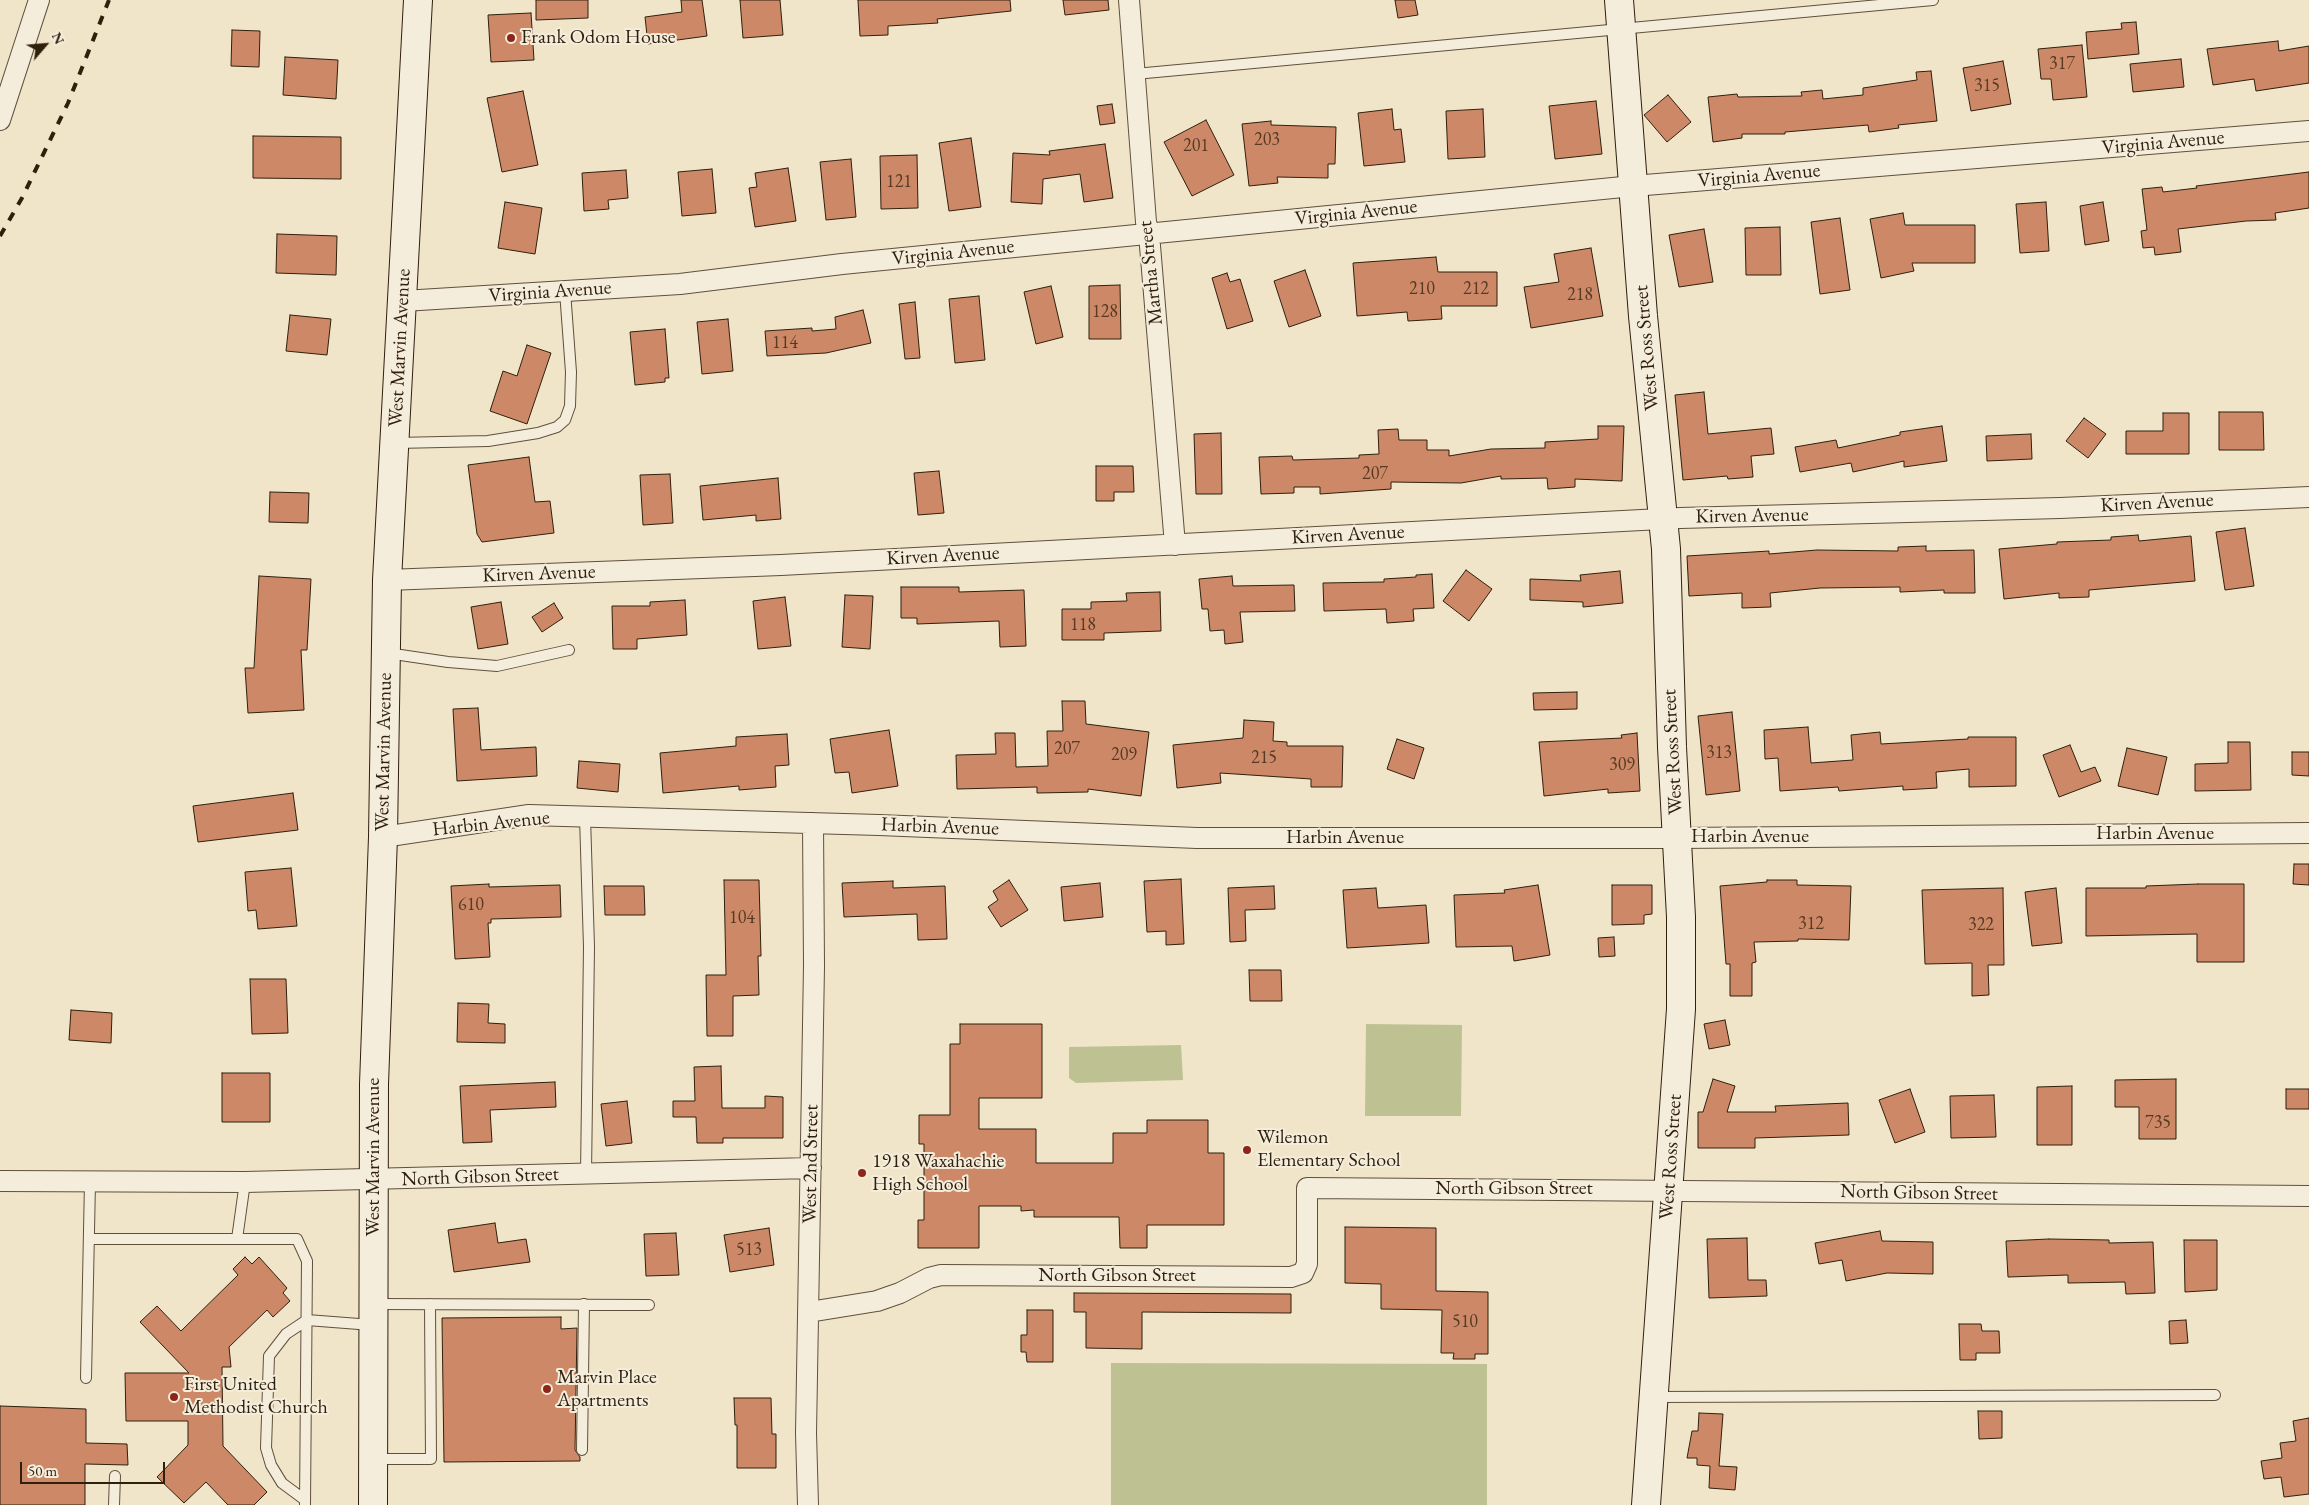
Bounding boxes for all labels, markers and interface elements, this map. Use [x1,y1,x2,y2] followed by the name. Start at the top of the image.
[20,20,70,70] north arrow
[521,26,676,50] place label: Frank Odom House
[48,29,69,47] text: N
[505,32,517,44] marker: Frank Odom House
[2049,53,2075,75] house number: 317
[1974,75,2000,97] house number: 315
[2101,126,2225,160] street label: Virginia Avenue
[1254,129,1280,151] house number: 203
[1183,135,1209,157] house number: 201
[1697,159,1821,193] street label: Virginia Avenue
[886,171,912,193] house number: 121
[1294,195,1418,231] street label: Virginia Avenue
[1134,220,1168,326] street label: Martha Street
[891,235,1015,271] street label: Virginia Avenue
[384,268,416,428] street label: West Marvin Avenue
[488,276,612,308] street label: Virginia Avenue
[1409,278,1435,300] house number: 210
[1463,278,1489,300] house number: 212
[1567,284,1593,306] house number: 218
[1630,284,1664,412] street label: West Ross Street
[1092,301,1118,323] house number: 128
[772,332,798,354] house number: 114
[1362,463,1388,485] house number: 207
[2100,488,2214,518] street label: Kirven Avenue
[1695,503,1809,529] street label: Kirven Avenue
[1291,520,1405,550] street label: Kirven Avenue
[886,541,1000,571] street label: Kirven Avenue
[482,560,596,588] street label: Kirven Avenue
[1070,614,1096,636] house number: 118
[371,672,397,832] street label: West Marvin Avenue
[1658,689,1688,815] street label: West Ross Street
[1054,738,1080,760] house number: 207
[1706,742,1732,764] house number: 313
[1111,744,1137,766] house number: 209
[1251,747,1277,769] house number: 215
[1609,754,1635,776] house number: 309
[431,806,551,842] street label: Harbin Avenue
[881,813,999,841] street label: Harbin Avenue
[2096,822,2214,846] street label: Harbin Avenue
[1691,825,1809,849] street label: Harbin Avenue
[1286,826,1404,850] street label: Harbin Avenue
[458,894,484,916] house number: 610
[729,907,755,929] house number: 104
[1798,913,1824,935] house number: 312
[1968,914,1994,936] house number: 322
[362,1078,386,1236] street label: West Marvin Avenue
[1655,1093,1687,1221] street label: West Ross Street
[798,1104,824,1224] street label: West 2nd Street
[2145,1112,2171,1134] house number: 735
[1257,1126,1401,1173] place label: Wilemon Elementary School
[1241,1144,1253,1156] marker: Wilemon Elementary School
[872,1150,1004,1197] place label: 1918 Waxahachie High School
[401,1162,559,1192] street label: North Gibson Street
[856,1167,868,1179] marker: 1918 Waxahachie High School
[1435,1177,1593,1201] street label: North Gibson Street
[1840,1180,1998,1206] street label: North Gibson Street
[736,1239,762,1261] house number: 513
[1038,1264,1196,1288] street label: North Gibson Street
[1452,1311,1478,1333] house number: 510
[557,1366,657,1413] place label: Marvin Place Apartments
[184,1373,328,1420] place label: First United Methodist Church
[541,1383,553,1395] marker: Marvin Place Apartments
[168,1391,180,1403] marker: First United Methodist Church
[22,1452,168,1484] scale bar
[28,1461,57,1480] text: 50 m

